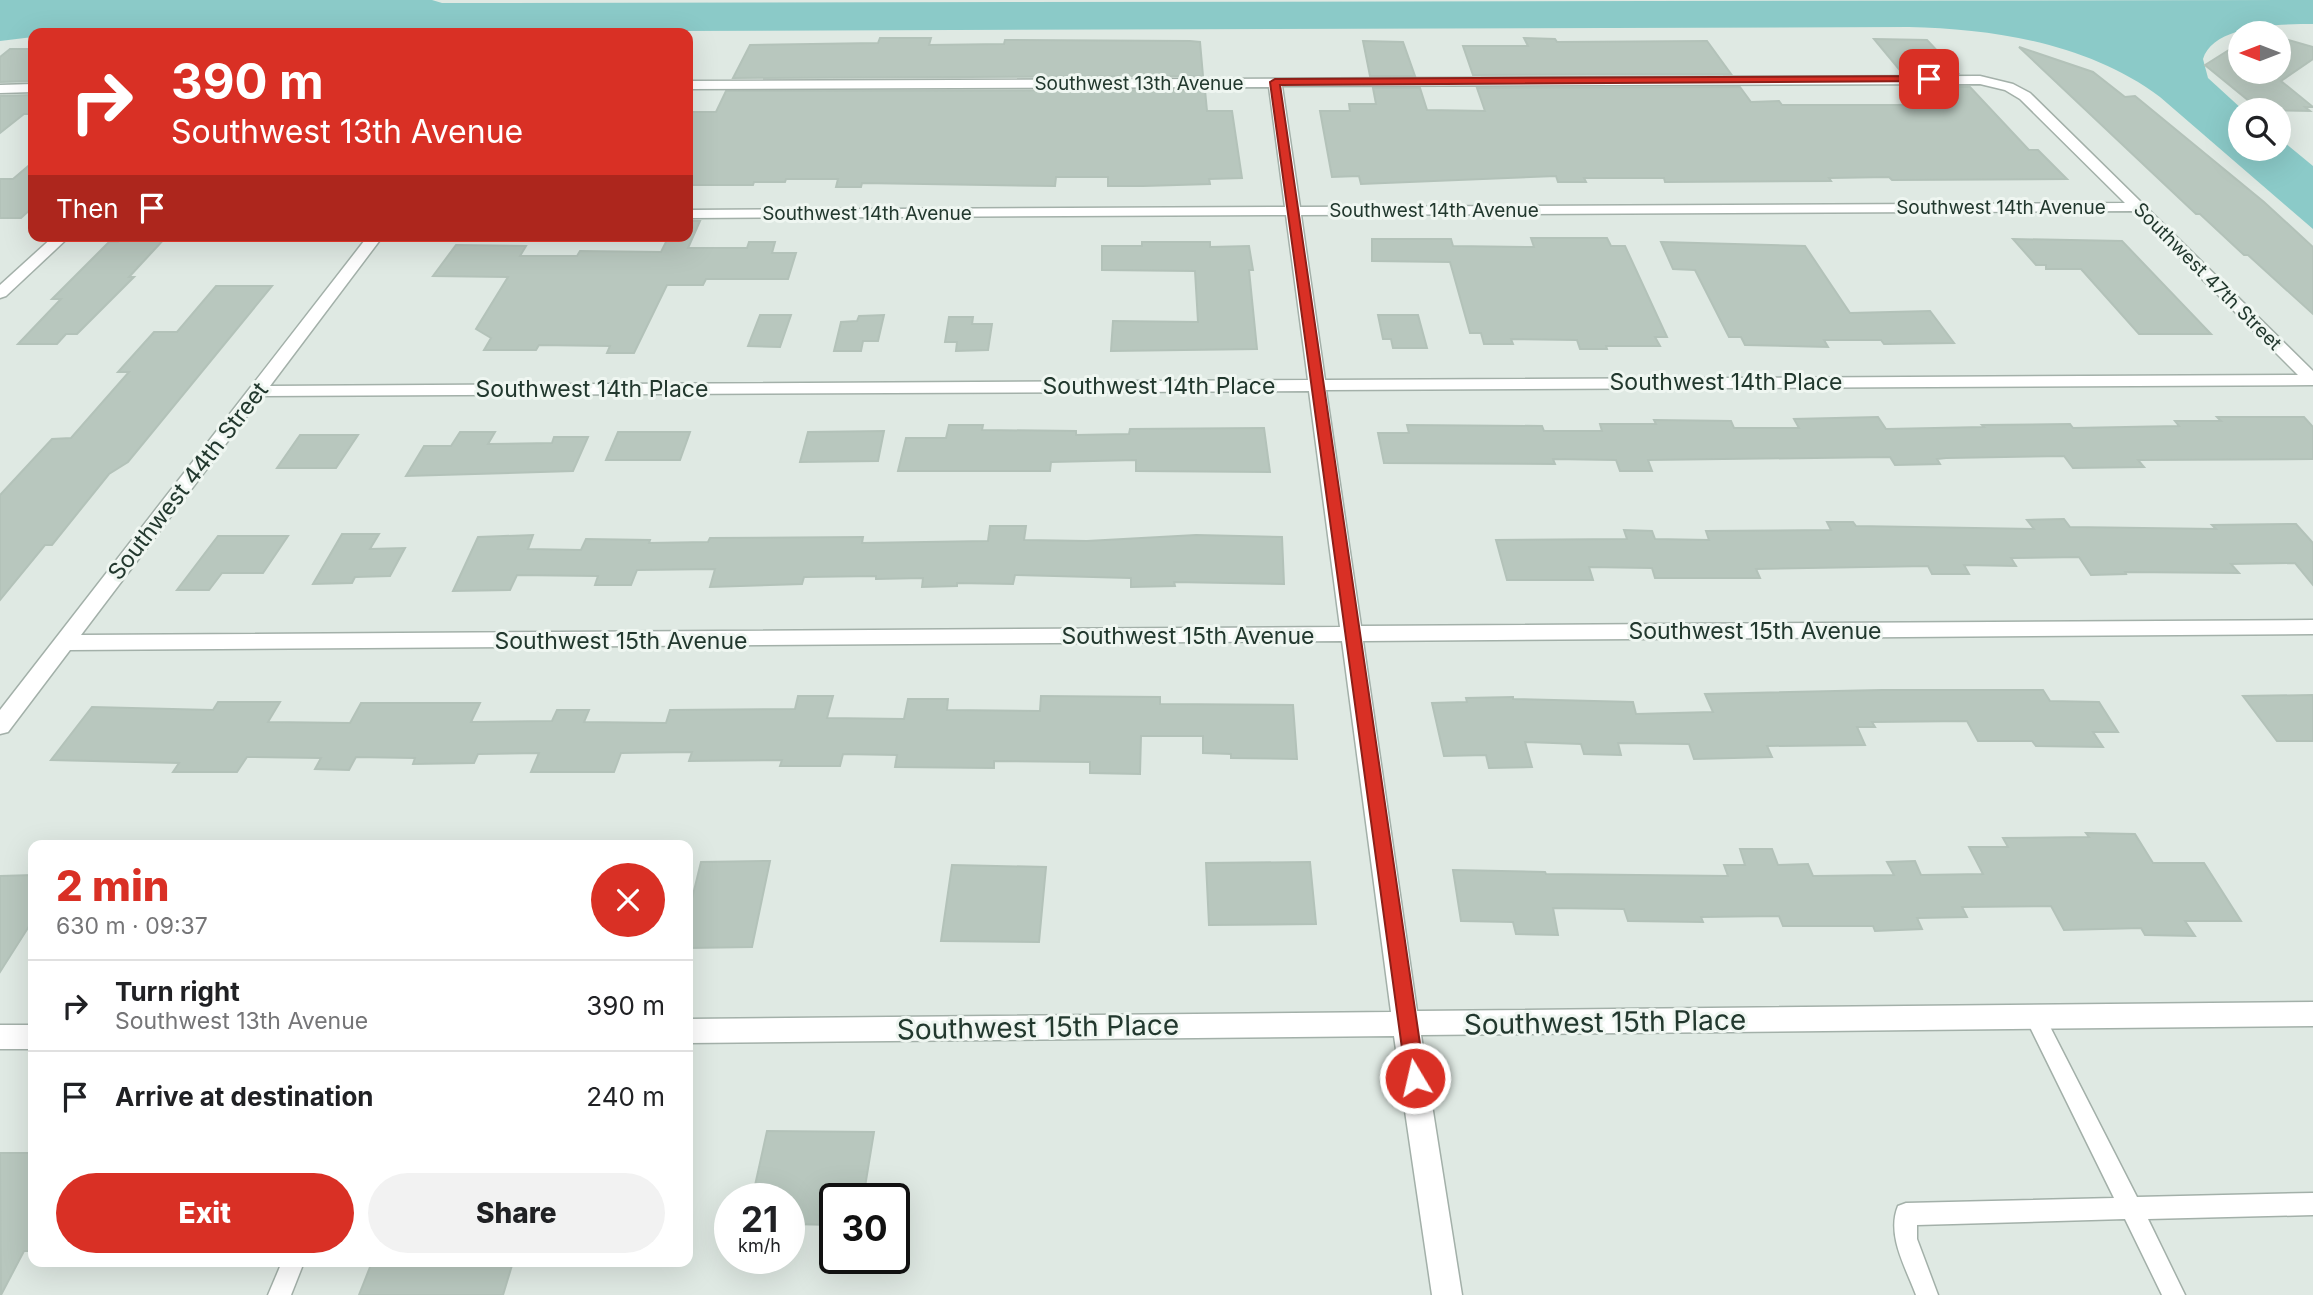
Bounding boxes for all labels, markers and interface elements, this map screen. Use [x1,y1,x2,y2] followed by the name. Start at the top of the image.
[2228,21,2291,84] north arrow
[2228,21,2291,161] map controls
[1899,49,1959,109] pin
[171,52,324,111] text: 390 m
[56,56,147,147] icon: right
[1910,60,1948,98] icon: arrive
[1034,72,1244,95] street label: Southwest 13th Avenue
[2228,98,2291,161] button: search
[171,112,523,151] text: Southwest 13th Avenue
[133,189,171,227] icon: arrive
[56,193,119,224] text: Then
[1896,196,2106,219] street label: Southwest 14th Avenue
[2129,198,2286,355] street label: Southwest 47th Street
[1329,199,1539,222] street label: Southwest 14th Avenue
[762,202,972,225] street label: Southwest 14th Avenue
[1610,368,1842,396] street label: Southwest 14th Place
[1043,372,1275,400] street label: Southwest 14th Place
[476,375,708,403] street label: Southwest 14th Place
[102,376,274,586] street label: Southwest 44th Street
[1629,617,1881,645] street label: Southwest 15th Avenue
[1062,622,1314,650] street label: Southwest 15th Avenue
[495,627,747,655] street label: Southwest 15th Avenue
[56,860,170,911] text: 2 min
[591,863,665,937] button: close
[56,912,208,940] text: 630 m · 09:37
[115,976,240,1007] text: Turn right
[56,987,94,1025] icon: right
[586,990,665,1021] text: 390 m
[1464,1003,1746,1041] street label: Southwest 15th Place
[115,1007,368,1035] text: Southwest 13th Avenue
[897,1008,1179,1046] street label: Southwest 15th Place
[1378,1041,1452,1115] position arrow
[56,1078,94,1116] icon: arrive
[115,1081,374,1112] text: Arrive at destination
[586,1081,665,1112] text: 240 m
[56,1173,354,1253] button: Exit
[368,1173,665,1253] button: Share
[819,1183,910,1274] speed limit sign: 30
[741,1198,778,1240] text: 21
[738,1235,781,1256] text: km/h

